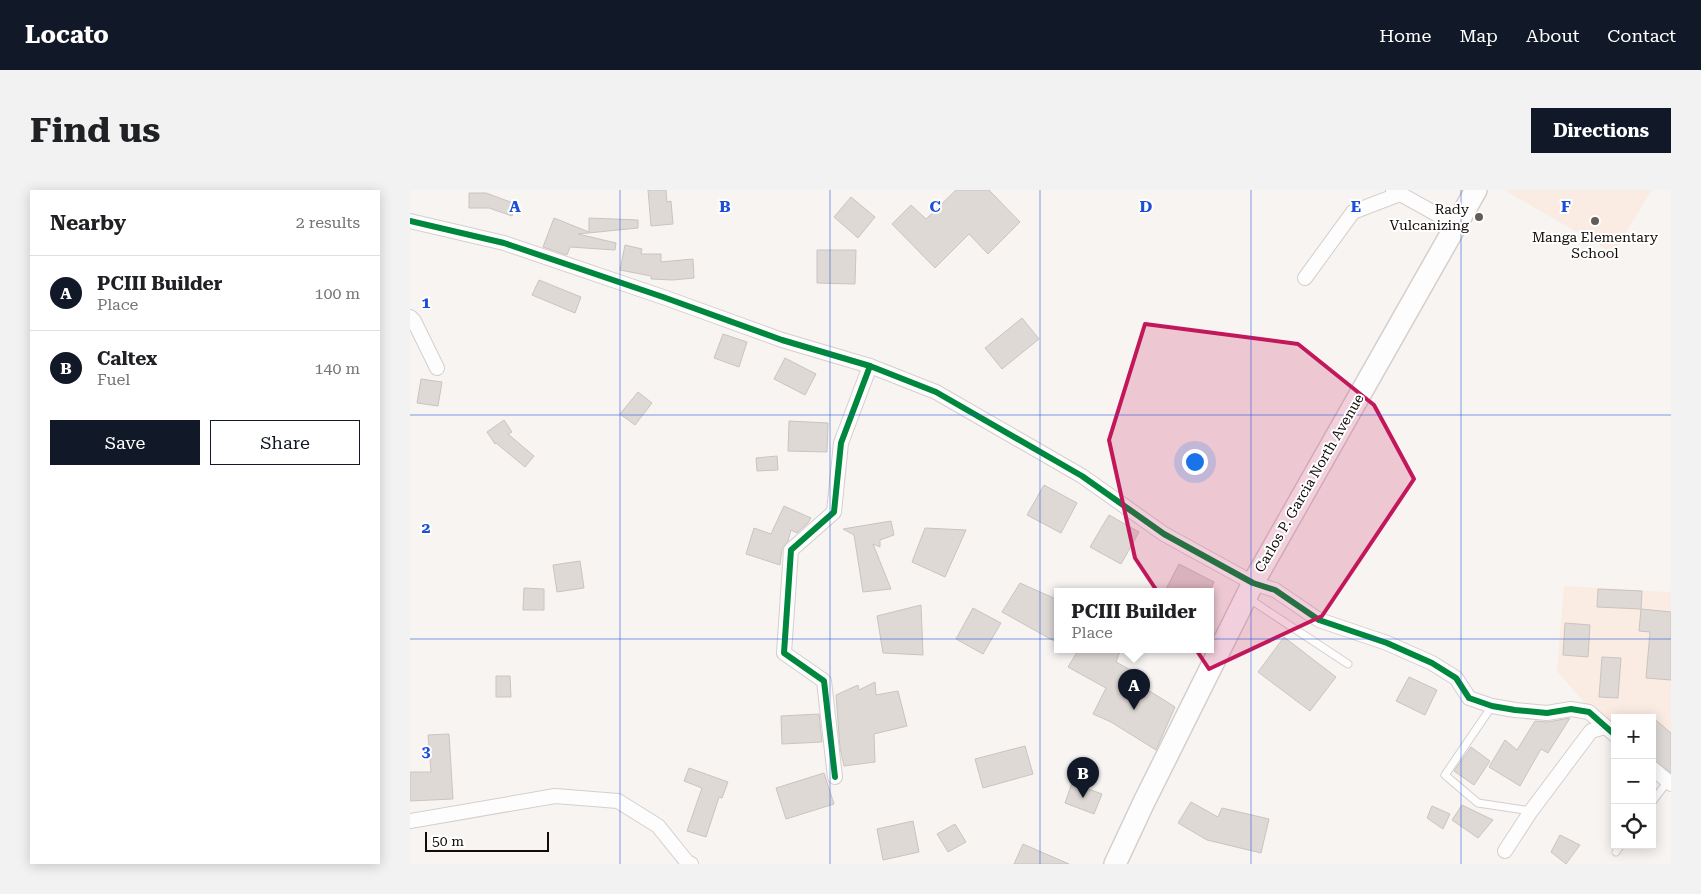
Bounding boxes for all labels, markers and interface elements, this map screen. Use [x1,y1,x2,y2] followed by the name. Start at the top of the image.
[25,21,109,49] text: Locato
[1379,25,1431,46] text: Home
[1459,25,1498,46] text: Map
[1526,25,1579,46] text: About
[1607,25,1676,46] text: Contact
[1531,108,1671,153] button: Directions
[30,110,160,151] text: Find us
[509,197,521,216] text: A
[719,197,731,216] text: B
[929,197,941,216] text: C
[1140,197,1153,216] text: D
[1351,197,1361,216] text: E
[1561,197,1571,216] text: F
[1390,201,1470,233] place label: Rady Vulcanizing
[50,211,126,235] text: Nearby
[1473,211,1485,223] marker: Rady Vulcanizing
[296,213,360,232] text: 2 results
[1589,215,1601,227] marker: Manga Elementary School
[1532,229,1659,261] place label: Manga Elementary School
[97,272,222,295] text: PCIII Builder
[60,284,72,303] text: A
[314,284,360,303] text: 100 m
[422,293,431,312] text: 1
[97,295,138,314] text: Place
[97,347,157,370] text: Caltex
[60,359,72,378] text: B
[314,359,360,378] text: 140 m
[97,370,130,389] text: Fuel
[1251,391,1367,575] street label: Carlos P. Garcia North Avenue
[50,420,200,465] button: Save
[210,420,360,465] button: Share
[1182,449,1208,475] your location
[422,518,431,537] text: 2
[1054,588,1214,653] popup
[1071,600,1197,623] text: PCIII Builder
[1071,623,1113,642] text: Place
[1118,669,1150,710] pin: A
[1611,714,1656,849] map controls
[1611,714,1656,759] button: +
[422,742,431,761] text: 3
[1067,757,1099,798] pin: B
[1611,759,1656,804] button: −
[1611,804,1656,849] button: locate
[425,829,549,852] scale bar
[432,833,464,849] text: 50 m

